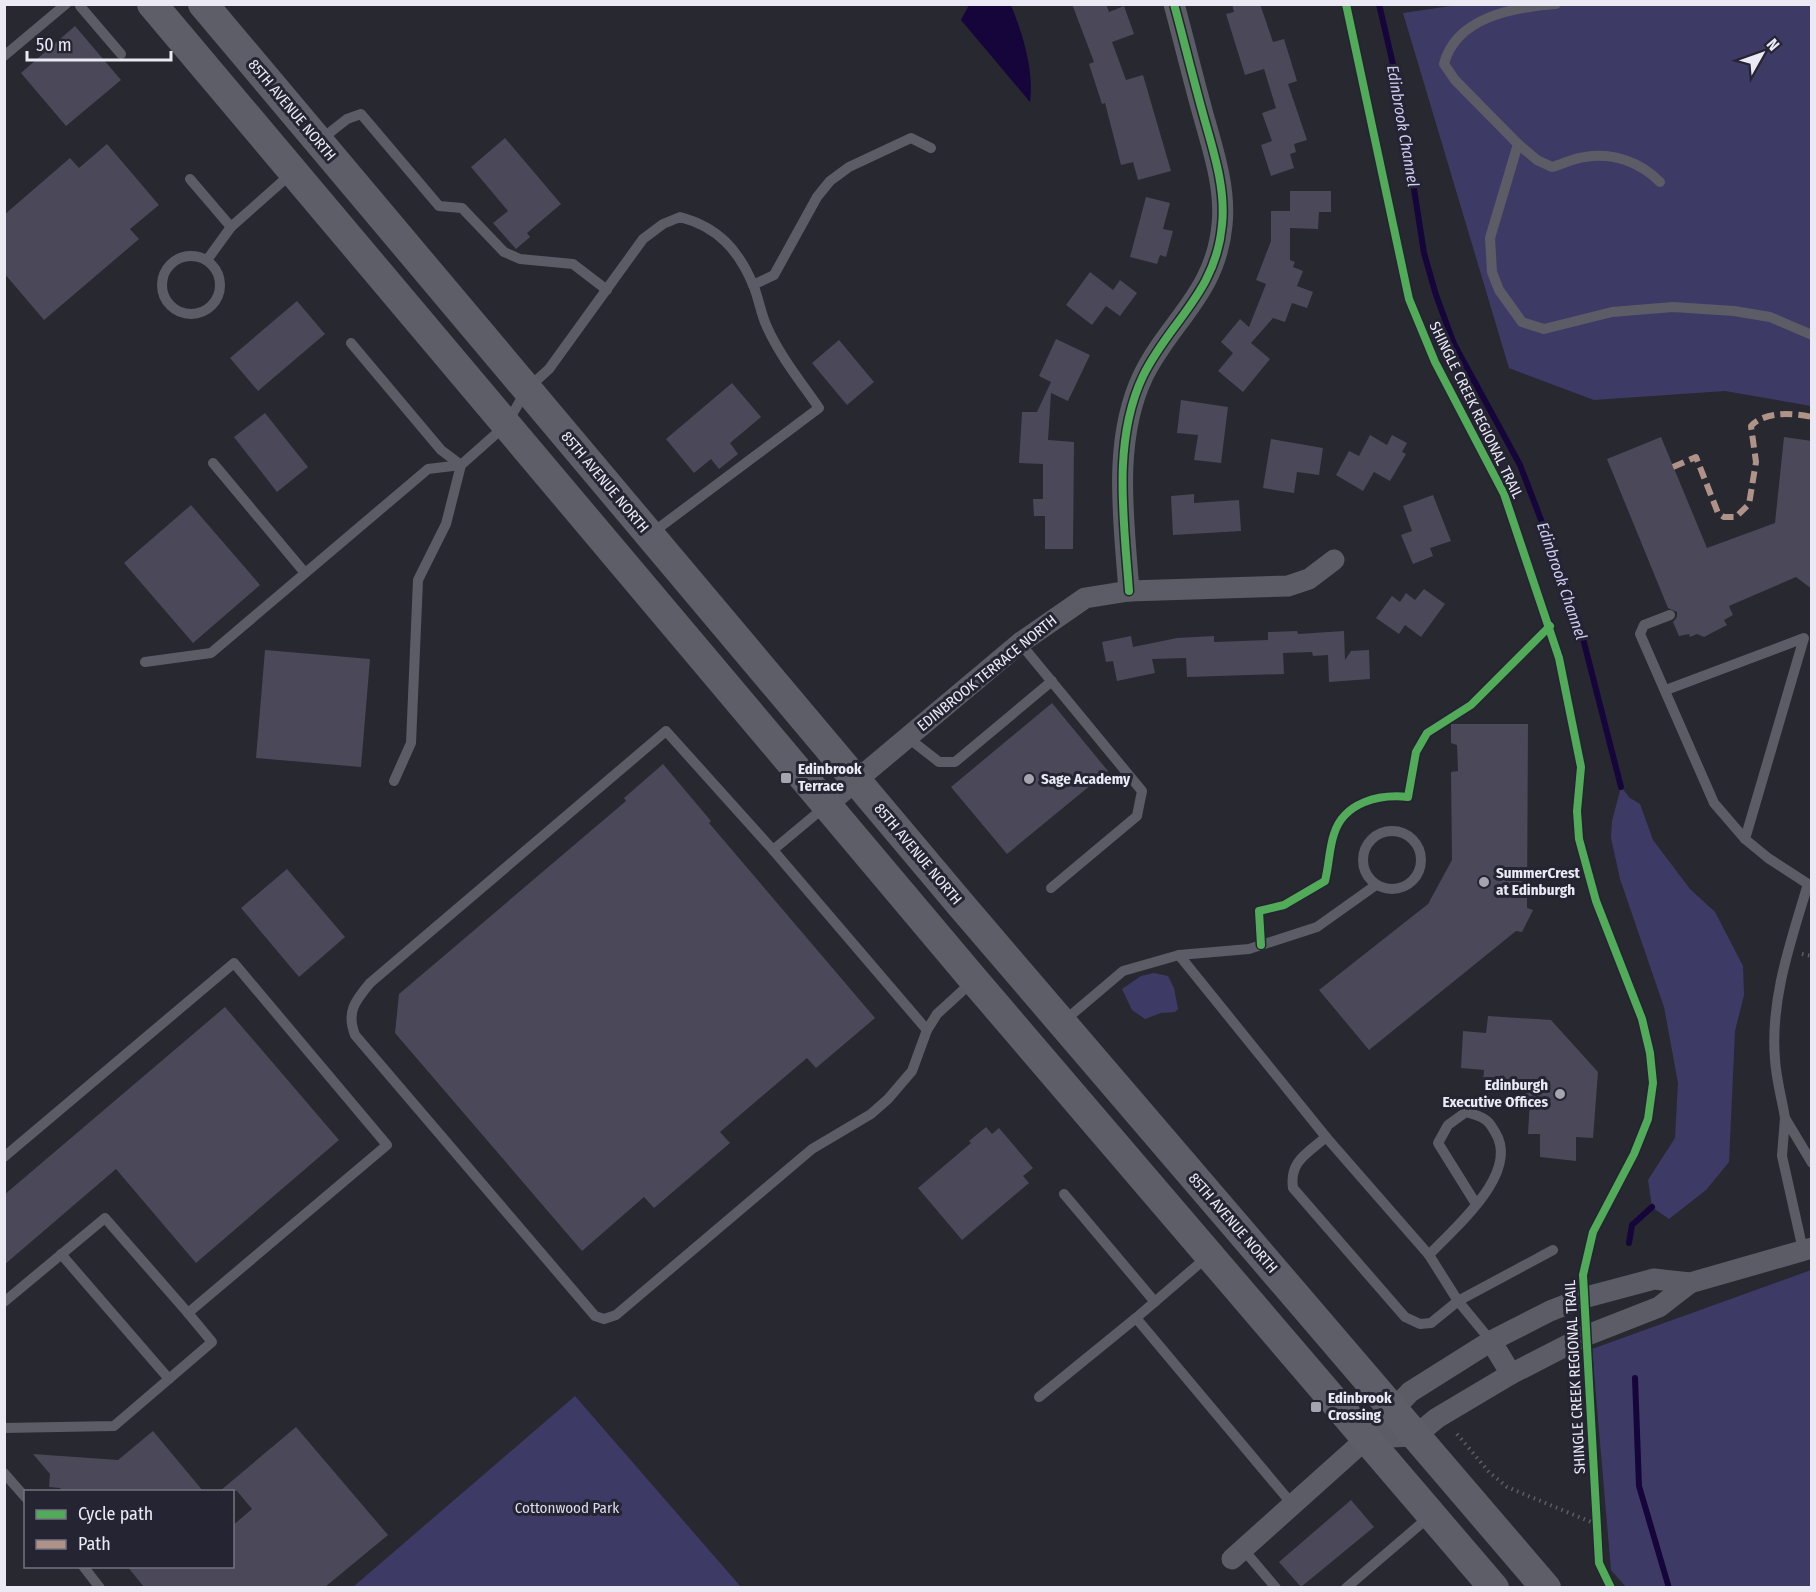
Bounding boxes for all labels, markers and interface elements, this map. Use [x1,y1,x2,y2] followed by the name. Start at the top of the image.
[27,24,171,62] scale bar
[1732,24,1792,84] north arrow
[36,34,72,56] text: 50 m
[1763,35,1783,54] text: N
[244,56,340,164] street label: 85TH AVENUE NORTH
[1383,64,1423,188] water label: Edinbrook Channel
[1425,319,1527,502] street label: SHINGLE CREEK REGIONAL TRAIL
[557,428,653,536] street label: 85TH AVENUE NORTH
[1533,520,1591,642] water label: Edinbrook Channel
[914,611,1060,735] street label: EDINBROOK TERRACE NORTH
[798,760,862,795] place label: Edinbrook Terrace
[1041,770,1131,788] place label: Sage Academy
[779,771,793,785] marker: Edinbrook Terrace
[1022,772,1036,786] marker: Sage Academy
[870,800,966,908] street label: 85TH AVENUE NORTH
[1496,864,1580,899] place label: SummerCrest at Edinburgh
[1477,875,1491,889] marker: SummerCrest at Edinburgh
[1442,1076,1548,1111] place label: Edinburgh Executive Offices
[1553,1087,1567,1101] marker: Edinburgh Executive Offices
[1185,1169,1281,1277] street label: 85TH AVENUE NORTH
[1561,1279,1589,1475] street label: SHINGLE CREEK REGIONAL TRAIL
[1328,1389,1392,1424] place label: Edinbrook Crossing
[1309,1400,1323,1414] marker: Edinbrook Crossing
[24,1490,234,1568] legend
[515,1499,619,1517] park label: Cottonwood Park
[78,1503,153,1525] text: Cycle path
[78,1533,111,1555] text: Path

